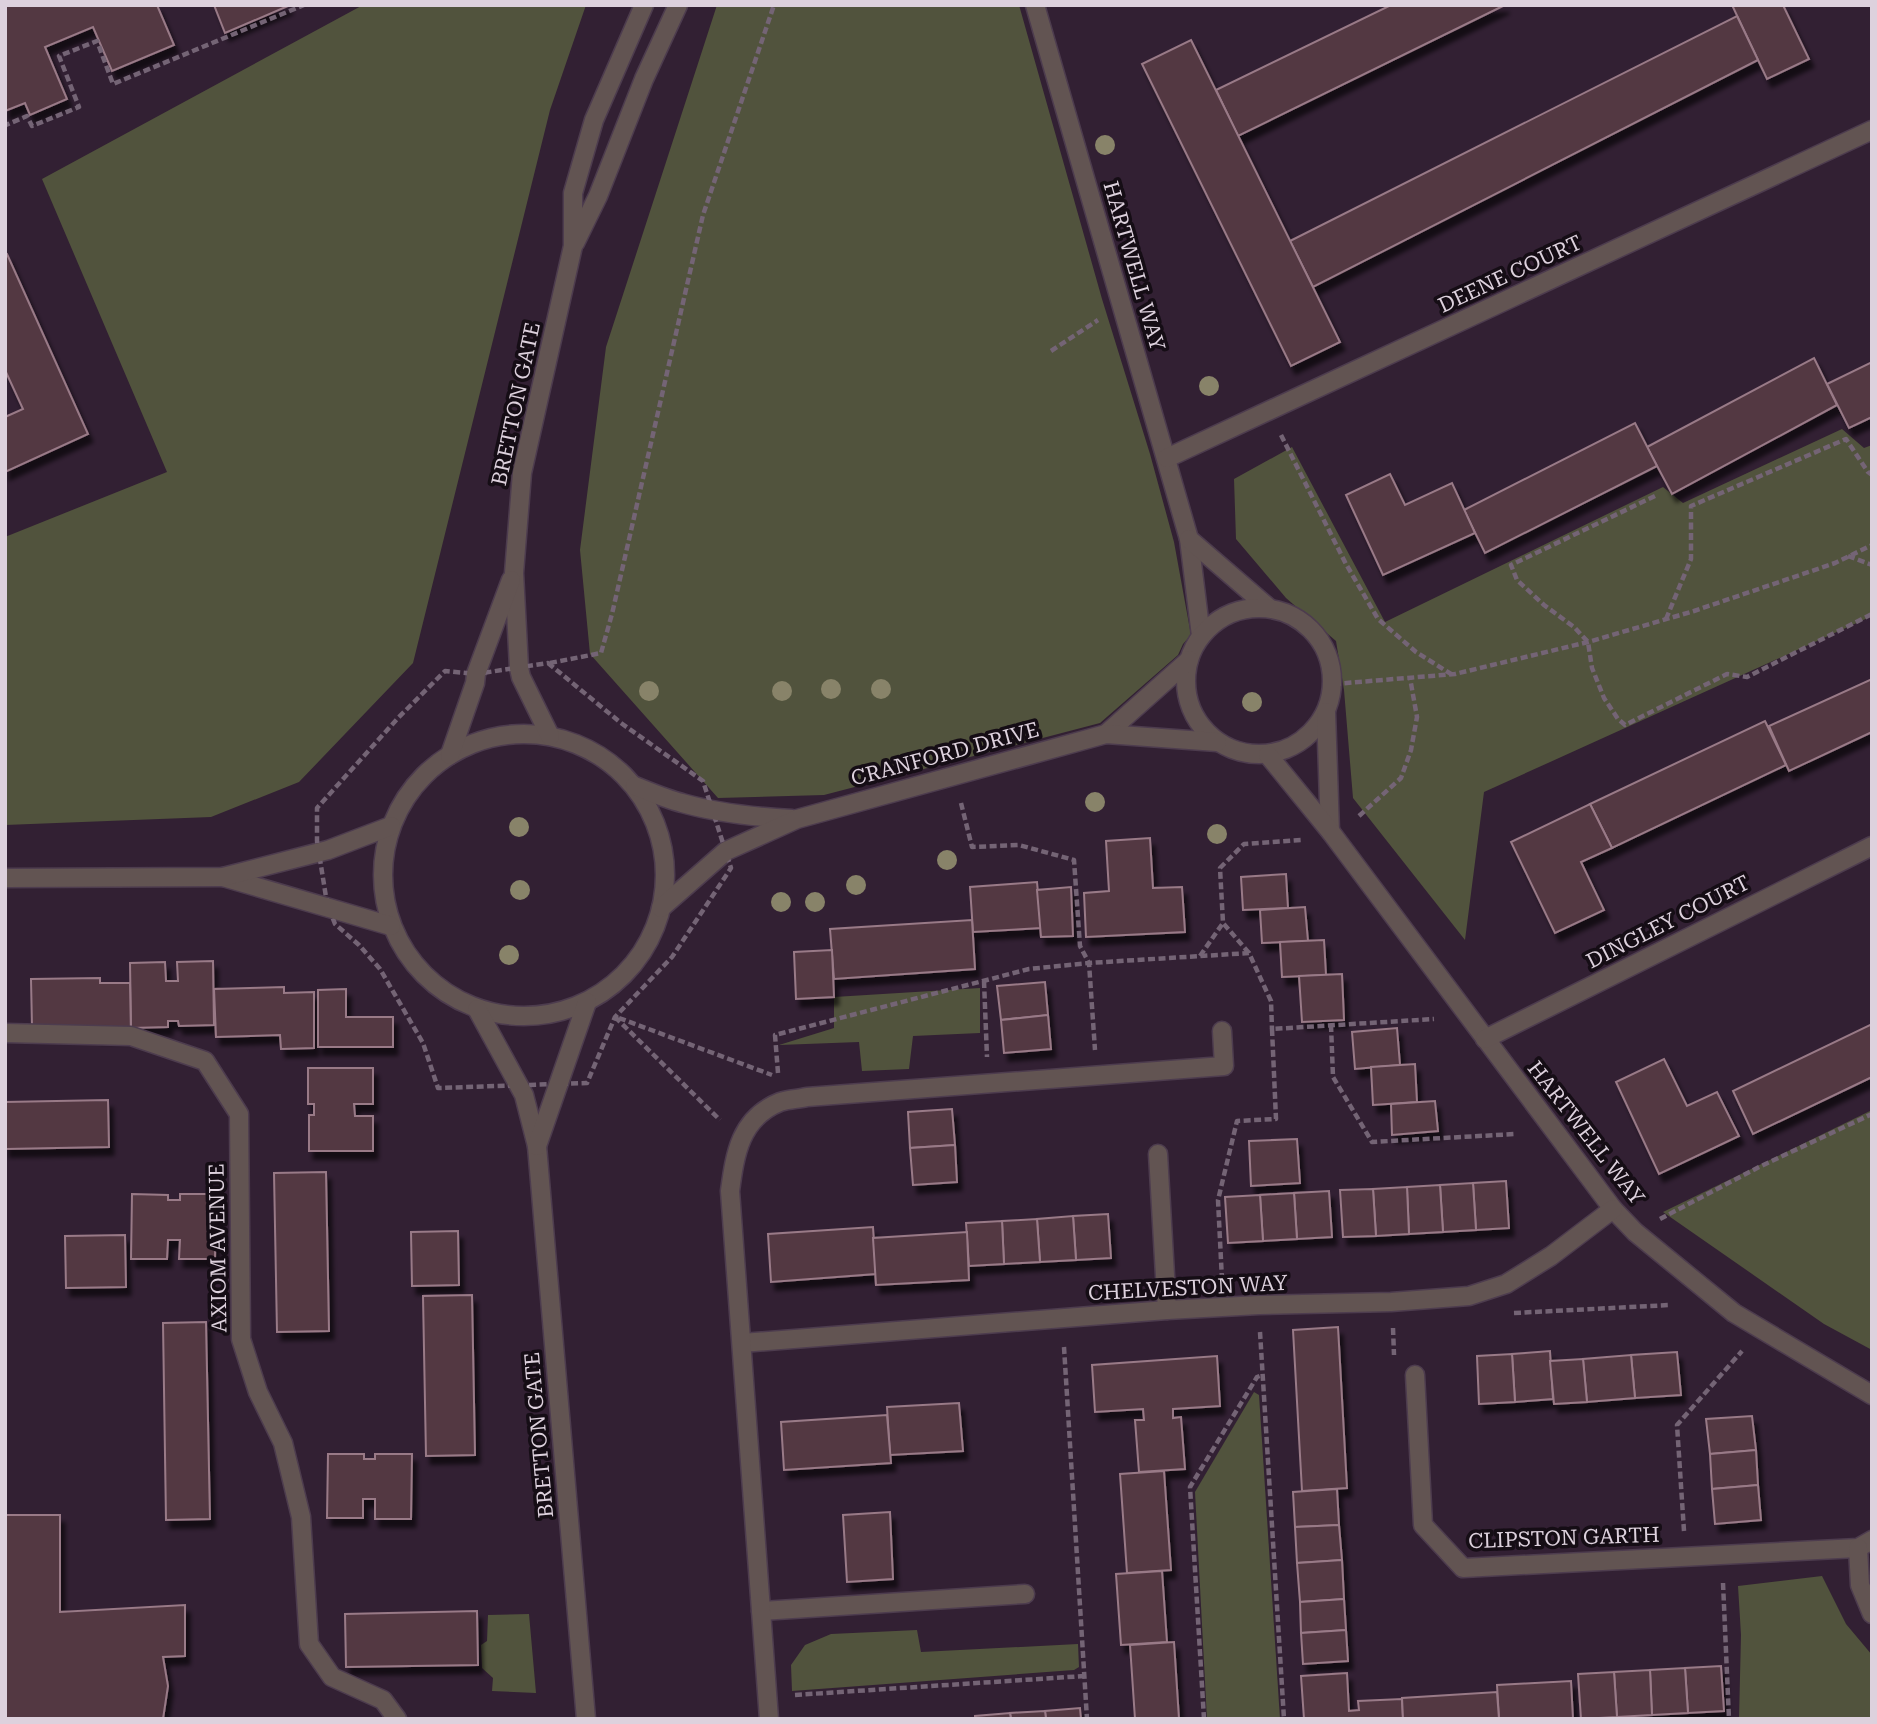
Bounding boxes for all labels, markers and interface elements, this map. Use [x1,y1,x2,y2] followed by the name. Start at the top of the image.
[1098,179,1170,354] street label: HARTWELL WAY
[1434,230,1586,318] street label: DEENE COURT
[487,320,545,488] street label: BRETTON GATE
[848,717,1042,791] street label: CRANFORD DRIVE
[1582,870,1754,974] street label: DINGLEY COURT
[1523,1057,1650,1210] street label: HARTWELL WAY
[205,1163,231,1333] street label: AXIOM AVENUE
[1088,1271,1289,1305] street label: CHELVESTON WAY
[520,1351,558,1519] street label: BRETTON GATE
[1468,1523,1660,1553] street label: CLIPSTON GARTH

